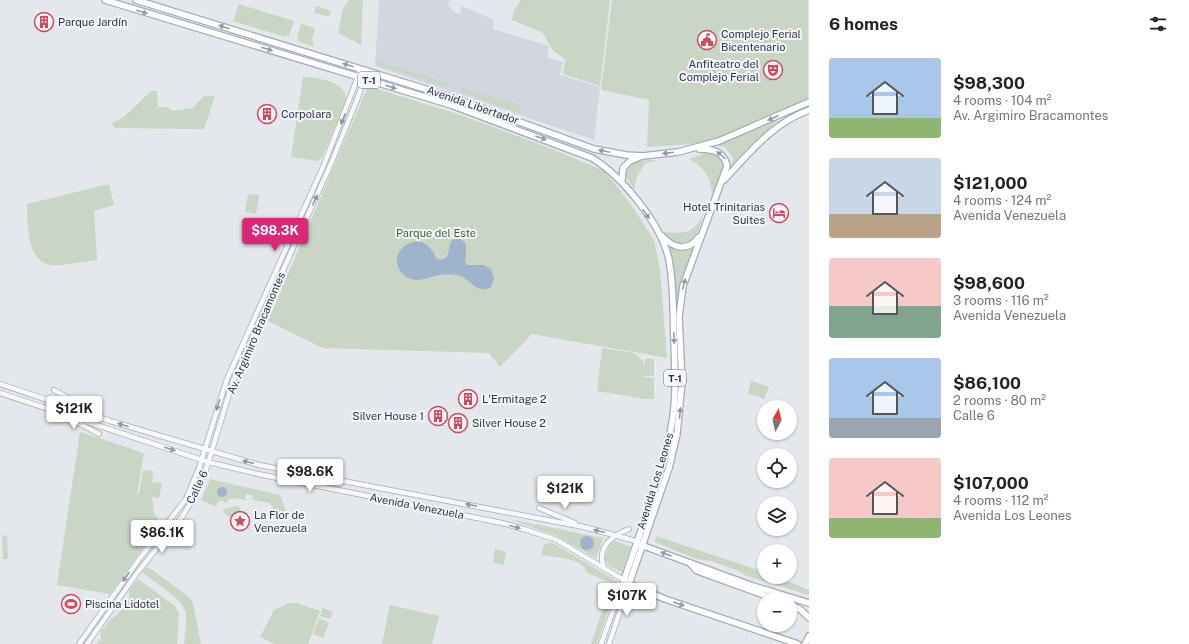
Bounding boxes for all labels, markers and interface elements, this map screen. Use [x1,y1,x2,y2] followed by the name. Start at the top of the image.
[137,9,149,15] one-way arrow
[33,11,55,33] building icon: Parque Jardín
[1147,13,1169,35] icon: filters
[829,14,898,34] text: 6 homes
[58,16,127,28] place label: Parque Jardín
[218,24,230,30] one-way arrow
[721,28,801,53] place label: Complejo Ferial Bicentenario
[696,29,718,51] public building icon: Complejo Ferial Bicentenario
[261,46,273,52] one-way arrow
[679,58,759,83] place label: Anfiteatro del Complejo Ferial
[762,59,784,81] theatre icon: Anfiteatro del Complejo Ferial
[342,62,354,68] one-way arrow
[358,72,380,88] road number: T-1
[953,73,1025,93] text: $98,300
[861,74,909,122] icon: home
[386,84,398,90] one-way arrow
[425,84,521,126] street label: Avenida Libertador
[953,93,1052,108] text: 4 rooms · 104 m²
[256,103,278,125] building icon: Corpolara
[281,108,331,120] place label: Corpolara
[953,108,1108,123] text: Av. Argimiro Bracamontes
[339,113,345,125] one-way arrow
[767,115,779,121] one-way arrow
[535,135,547,141] one-way arrow
[598,147,610,153] one-way arrow
[662,150,674,156] one-way arrow
[715,151,726,160] one-way arrow
[953,173,1027,193] text: $121,000
[861,174,909,222] icon: home
[953,193,1051,208] text: 4 rooms · 124 m²
[311,194,318,206] one-way arrow
[683,201,765,226] place label: Hotel Trinitarias Suites
[768,202,790,224] hotel icon: Hotel Trinitarias Suites
[642,208,650,219] one-way arrow
[953,208,1066,223] text: Avenida Venezuela
[242,218,308,252] pin: $98.3K
[251,223,299,238] text: $98.3K
[396,227,476,239] park label: Parque del Este
[225,270,287,396] street label: Av. Argimiro Bracamontes
[953,273,1025,293] text: $98,600
[861,274,909,322] icon: home
[681,277,687,289] one-way arrow
[953,293,1049,308] text: 3 rooms · 116 m²
[953,308,1066,323] text: Avenida Venezuela
[671,332,677,345] one-way arrow
[664,370,686,386] road number: T-1
[953,373,1021,393] text: $86,100
[861,374,909,422] icon: home
[457,388,479,410] building icon: L'Ermitage 2
[482,393,547,405] place label: L'Ermitage 2
[953,393,1046,408] text: 2 rooms · 80 m²
[46,396,102,430] pin: $121K
[215,399,221,411] one-way arrow
[757,400,797,440] north arrow
[757,400,797,632] map controls
[55,401,93,416] text: $121K
[427,405,449,427] building icon: Silver House 1
[677,407,683,419] one-way arrow
[953,408,995,423] text: Calle 6
[352,410,424,422] place label: Silver House 1
[447,412,469,434] building icon: Silver House 2
[472,417,546,429] place label: Silver House 2
[117,422,129,428] one-way arrow
[635,431,676,531] street label: Avenida Los Leones
[164,446,176,452] one-way arrow
[757,448,797,488] button: locate
[241,458,254,464] one-way arrow
[277,459,343,493] pin: $98.6K
[286,464,334,479] text: $98.6K
[184,468,210,506] street label: Calle 6
[953,473,1029,493] text: $107,000
[861,474,909,522] icon: home
[537,476,593,510] pin: $121K
[546,481,584,496] text: $121K
[369,491,465,521] street label: Avenida Venezuela
[953,493,1048,508] text: 4 rooms · 112 m²
[757,496,797,536] button: layers
[465,502,477,508] one-way arrow
[953,508,1072,523] text: Avenida Los Leones
[254,509,307,534] place label: La Flor de Venezuela
[229,510,251,532] place icon: La Flor de Venezuela
[129,520,195,554] pin: $86.1K
[509,524,521,530] one-way arrow
[140,525,184,540] text: $86.1K
[593,528,605,534] one-way arrow
[757,544,797,584] button: +
[660,551,672,557] one-way arrow
[122,571,130,582] one-way arrow
[599,583,655,617] pin: $107K
[607,588,647,603] text: $107K
[757,592,797,632] button: −
[60,593,82,615] sports icon: Piscina Lidotel
[85,598,159,610] place label: Piscina Lidotel
[673,601,685,607] one-way arrow

